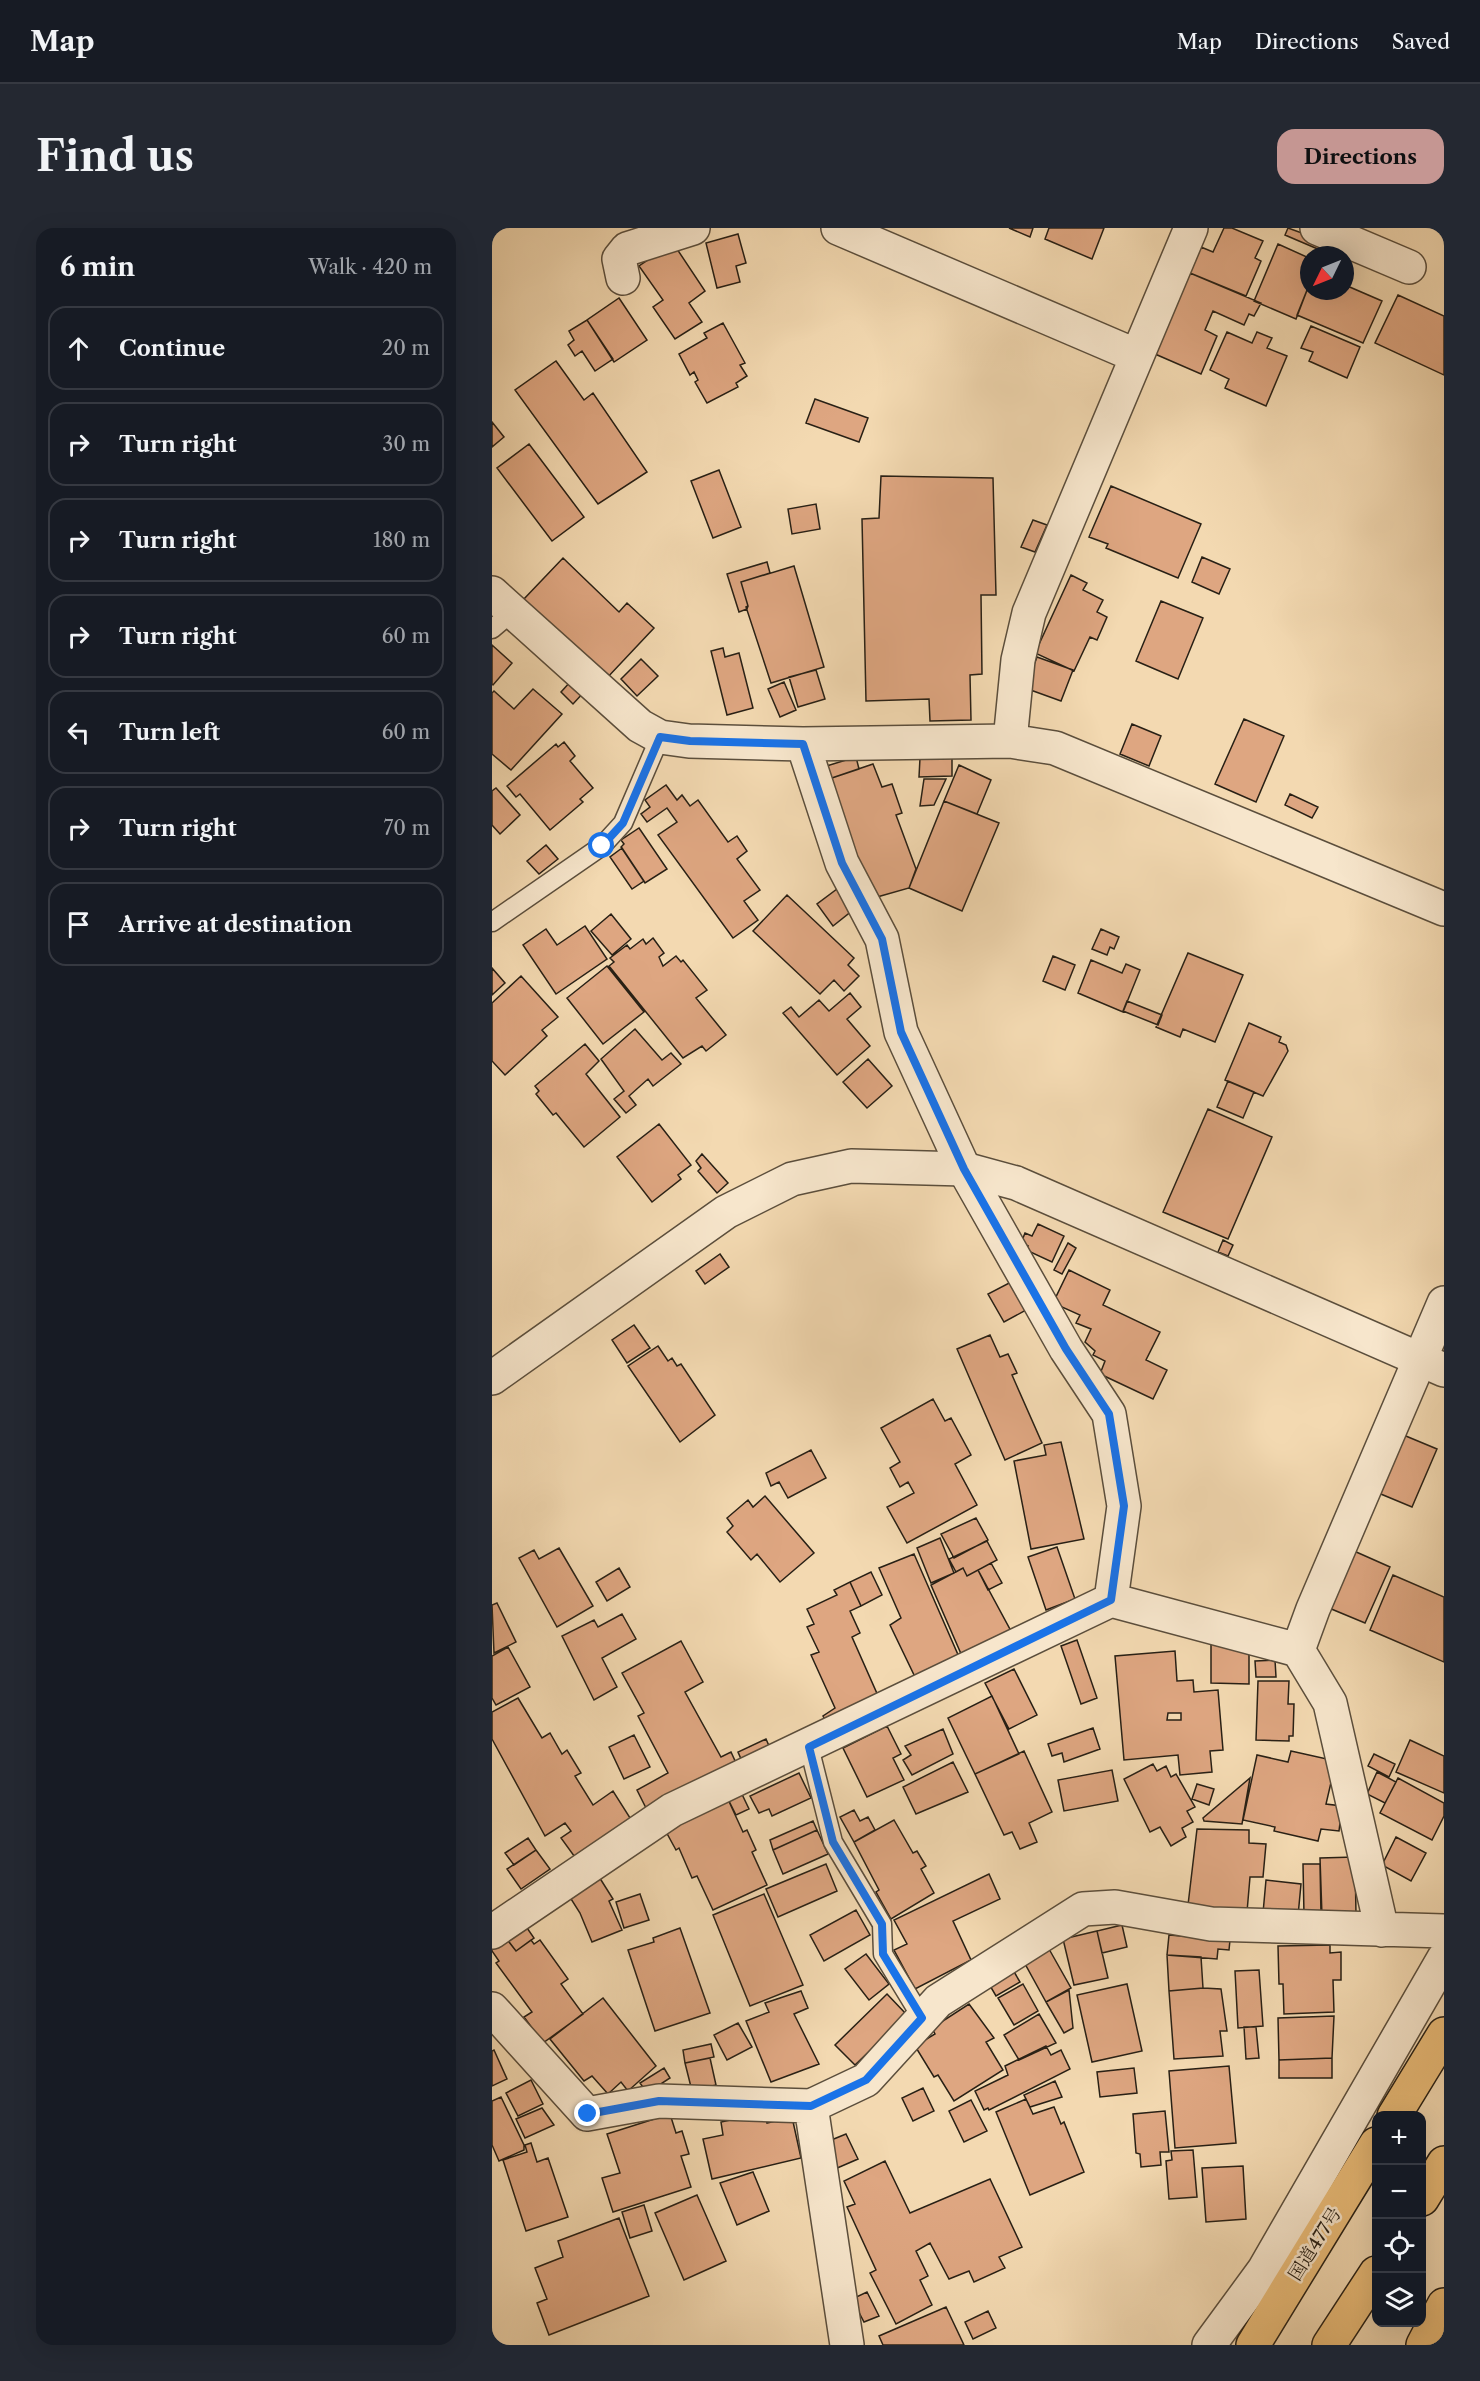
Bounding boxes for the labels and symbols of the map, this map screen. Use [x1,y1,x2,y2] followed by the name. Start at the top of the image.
[1300,246,1354,300] north arrow
[588,832,614,858] route start
[574,2100,600,2126] route end
[1284,2203,1346,2285] street label: 国道477号

